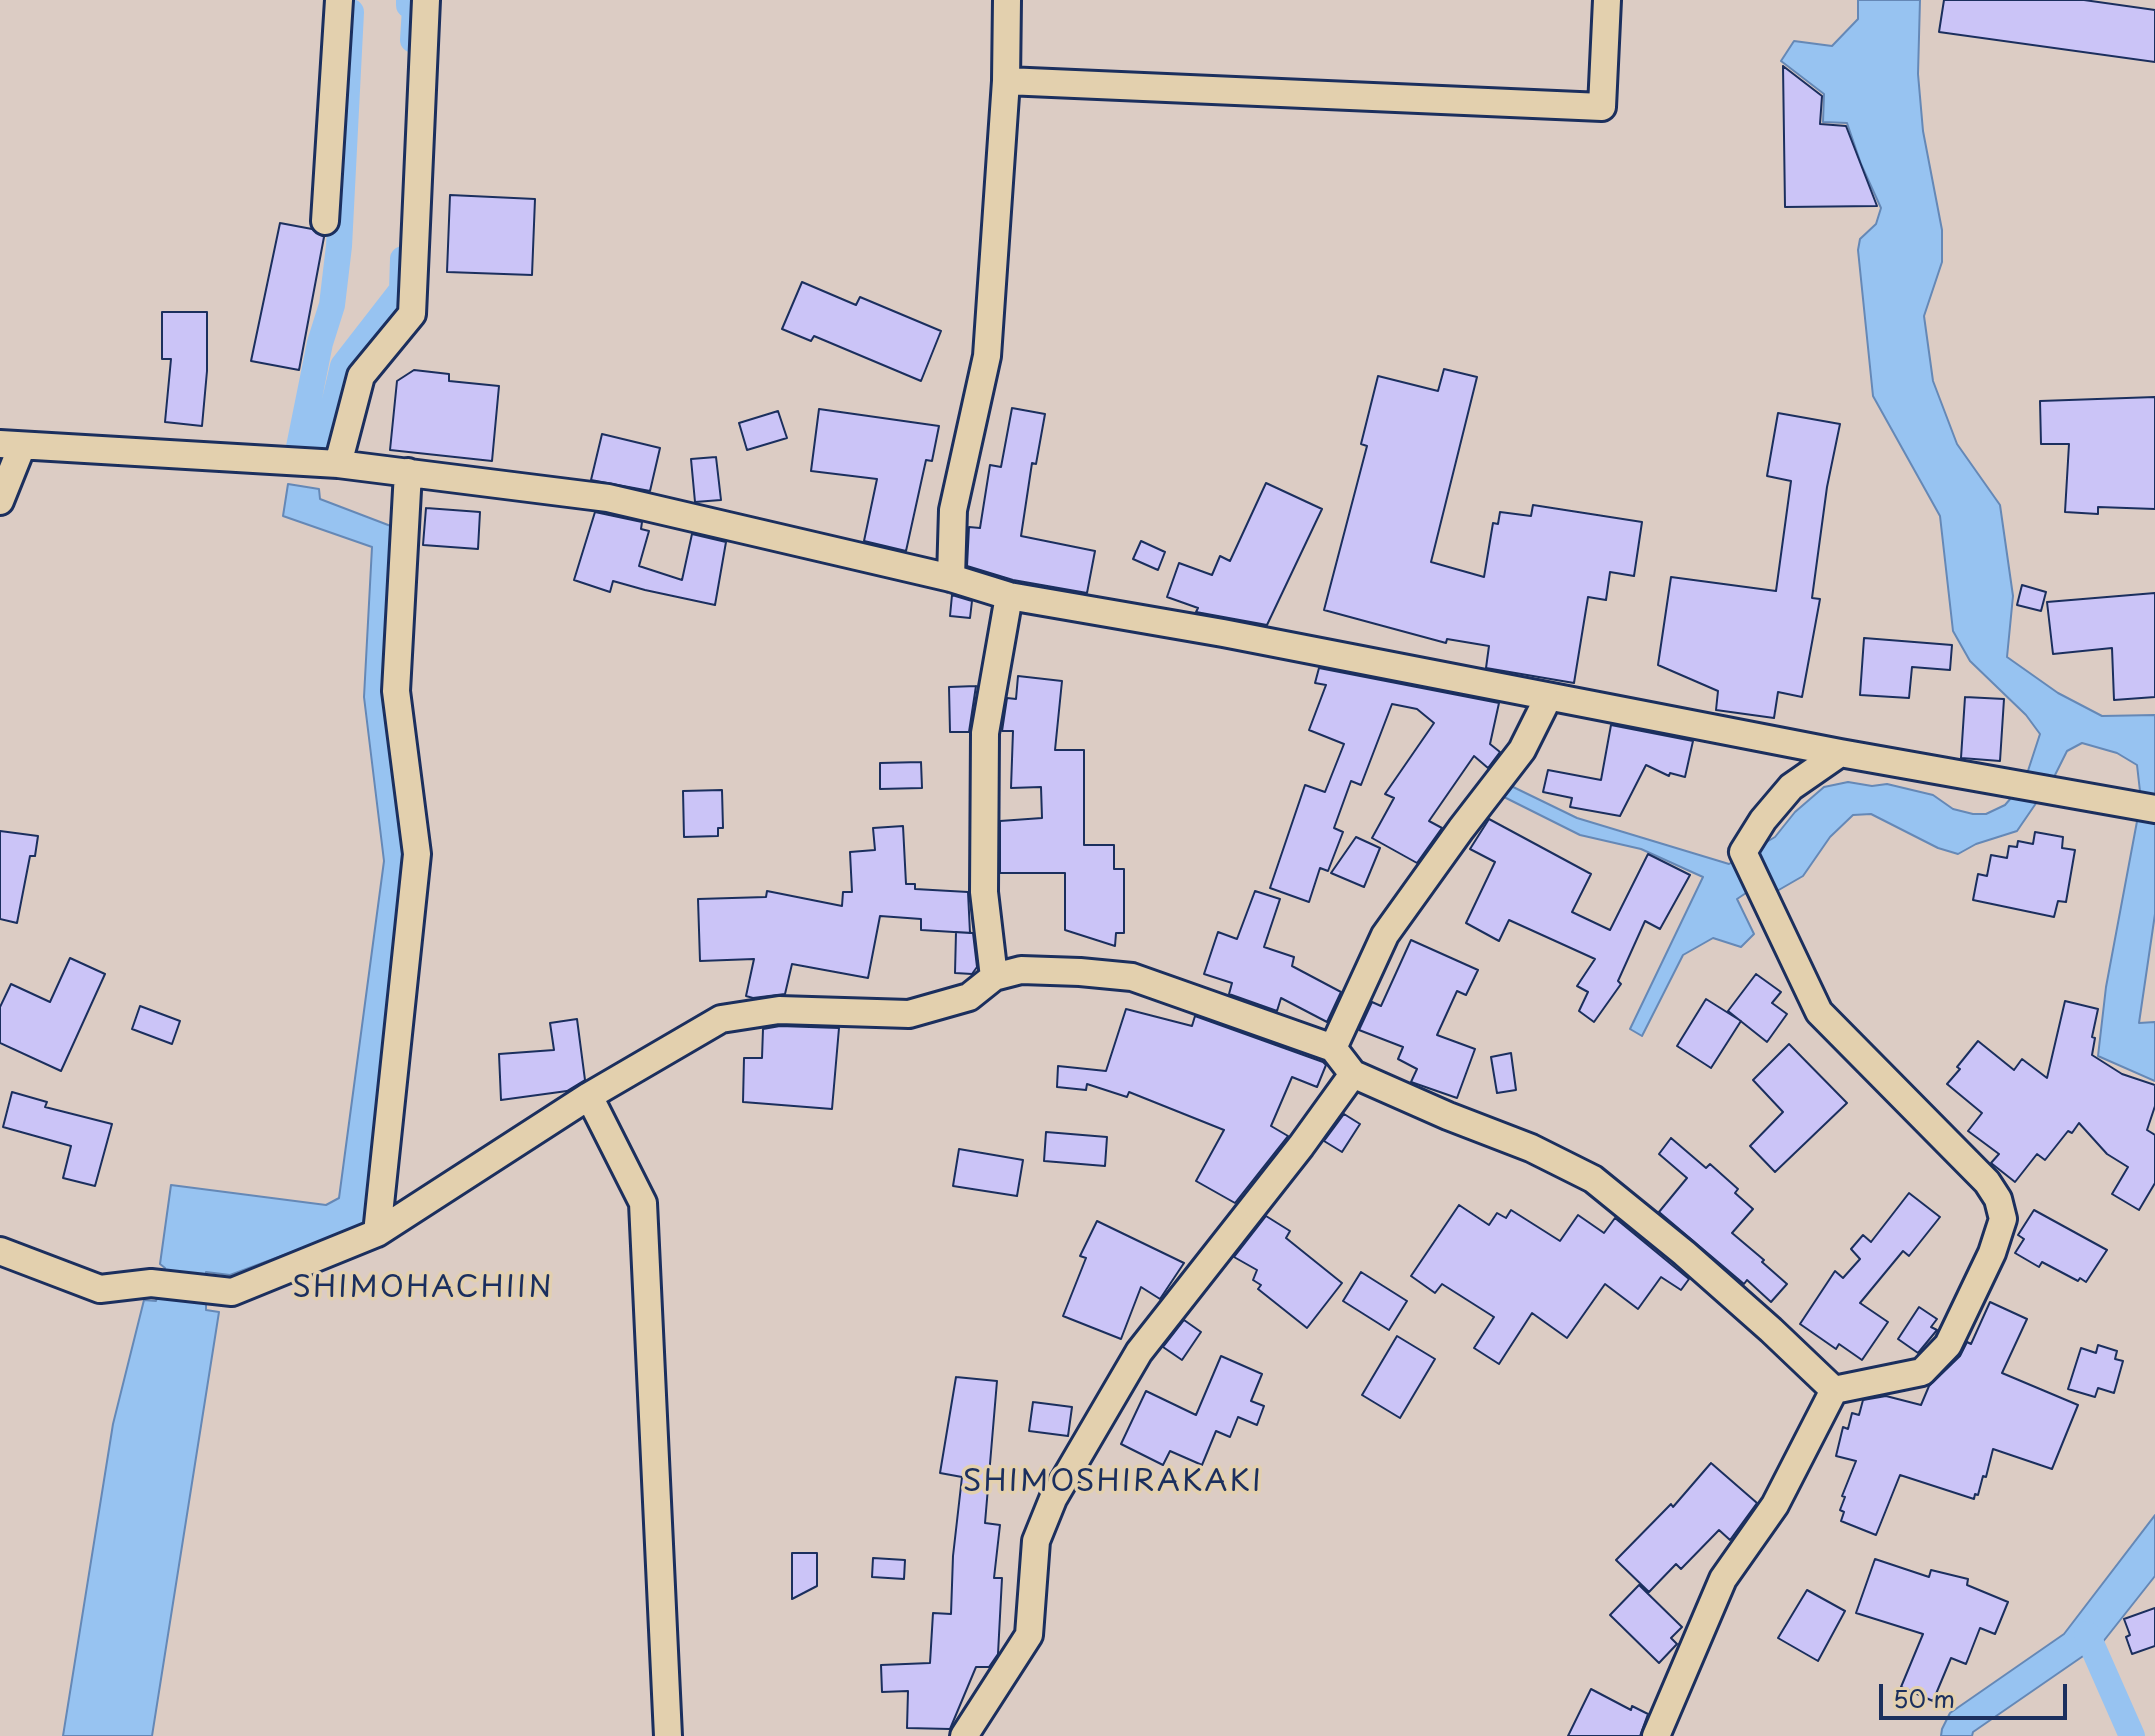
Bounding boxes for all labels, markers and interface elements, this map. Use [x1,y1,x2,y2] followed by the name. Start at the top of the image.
[293,1271,553,1307] district label: SHIMOHACHIIN
[965,1465,1261,1501] district label: SHIMOSHIRAKAKI
[1883,1668,2071,1718] scale bar
[1893,1680,1955,1716] text: 50 m

